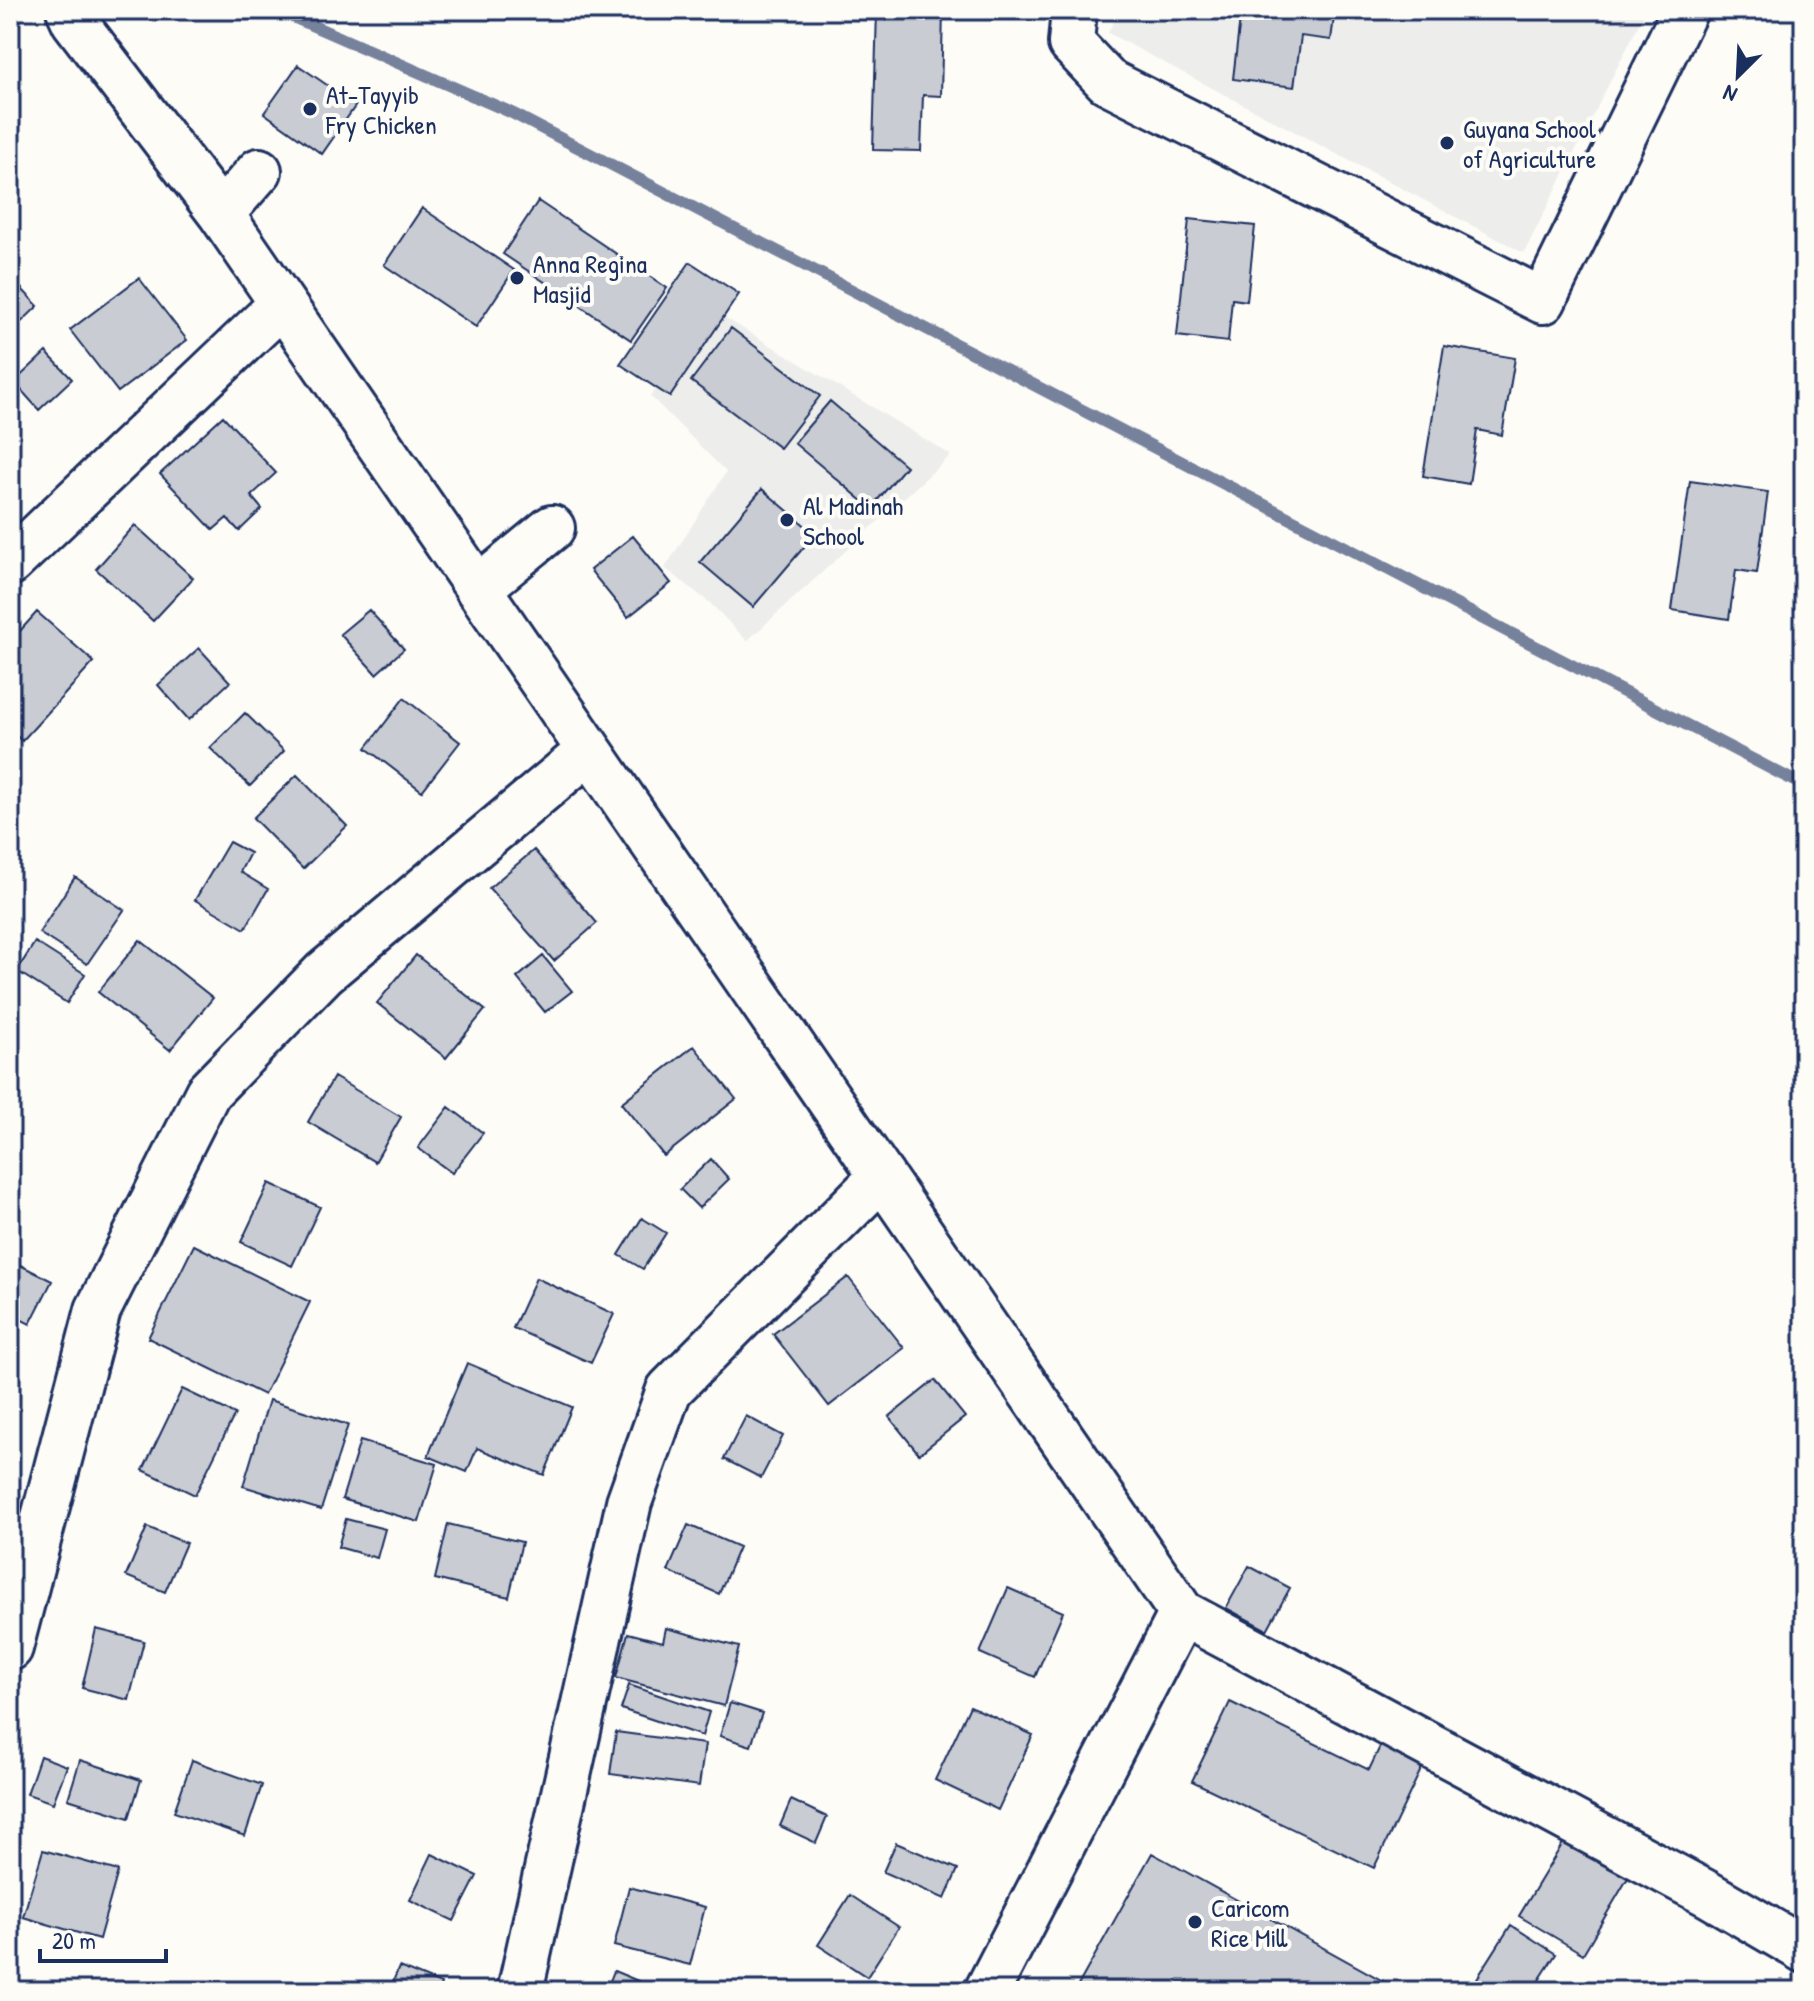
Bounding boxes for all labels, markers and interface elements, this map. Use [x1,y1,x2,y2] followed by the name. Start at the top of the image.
[1698,36,1778,116] north arrow
[325,77,437,142] place label: At-Tayyib Fry Chicken
[1718,78,1741,110] text: N
[301,100,319,118] marker: At-Tayyib Fry Chicken
[1463,111,1596,176] place label: Guyana School of Agriculture
[1438,134,1456,152] marker: Guyana School of Agriculture
[533,246,647,311] place label: Anna Regina Masjid
[508,269,526,287] marker: Anna Regina Masjid
[803,488,903,553] place label: Al Madinah School
[778,511,796,529] marker: Al Madinah School
[1211,1890,1290,1955] place label: Caricom Rice Mill
[40,1913,166,1963] scale bar
[1186,1913,1204,1931] marker: Caricom Rice Mill
[52,1924,96,1956] text: 20 m

